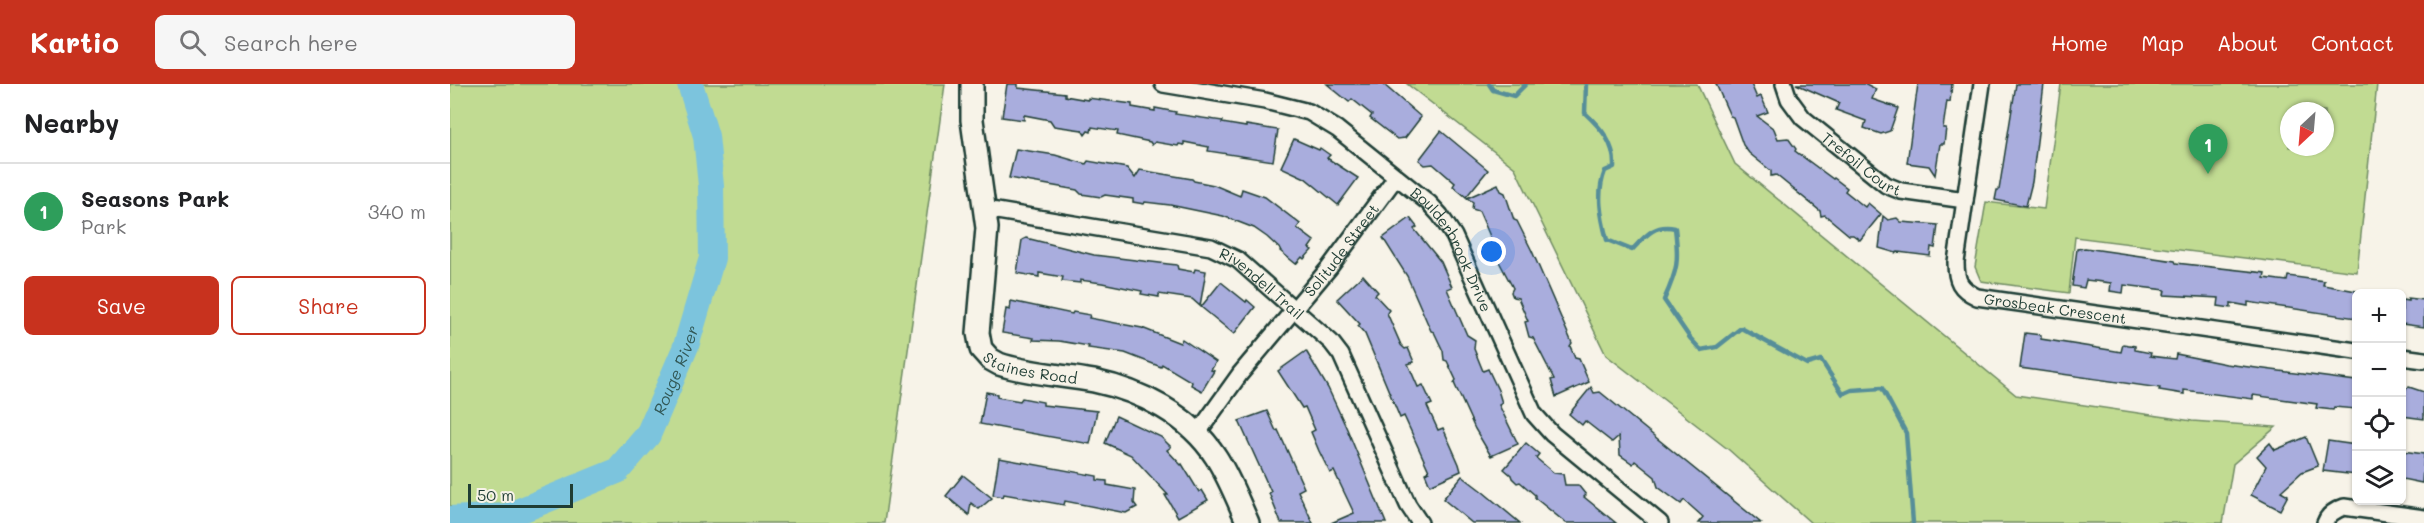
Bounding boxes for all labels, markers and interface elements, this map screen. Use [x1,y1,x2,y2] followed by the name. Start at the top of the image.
[155,15,575,69] search box
[30,24,119,60] text: Kartio
[176,26,209,59] icon: search
[224,28,358,57] text: Search here
[2051,29,2108,56] text: Home
[2141,29,2184,56] text: Map
[2217,29,2278,56] text: About
[2311,29,2394,56] text: Contact
[2280,102,2334,156] north arrow
[24,106,119,140] text: Nearby
[2188,124,2228,174] pin: 1
[1818,127,1904,200] street label: Trefoil Court
[1407,182,1497,315] street label: Boulderbrook Drive
[81,184,229,213] text: Seasons Park
[39,198,48,224] text: 1
[368,198,426,224] text: 340 m
[1299,199,1383,301] street label: Solitude Street
[81,213,126,239] text: Park
[1477,237,1506,266] your location
[1216,243,1308,324] street label: Rivendell Trail
[24,276,219,335] button: Save
[231,276,426,335] button: Share
[1983,288,2128,328] street label: Grosbeak Crescent
[2352,289,2406,505] map controls
[2352,289,2406,343] button: +
[648,323,702,418] water label: Rouge River
[2352,343,2406,397] button: −
[978,348,1079,388] street label: Staines Road
[2352,397,2406,451] button: locate
[2352,451,2406,505] button: layers
[468,481,573,508] scale bar
[477,484,514,505] text: 50 m

